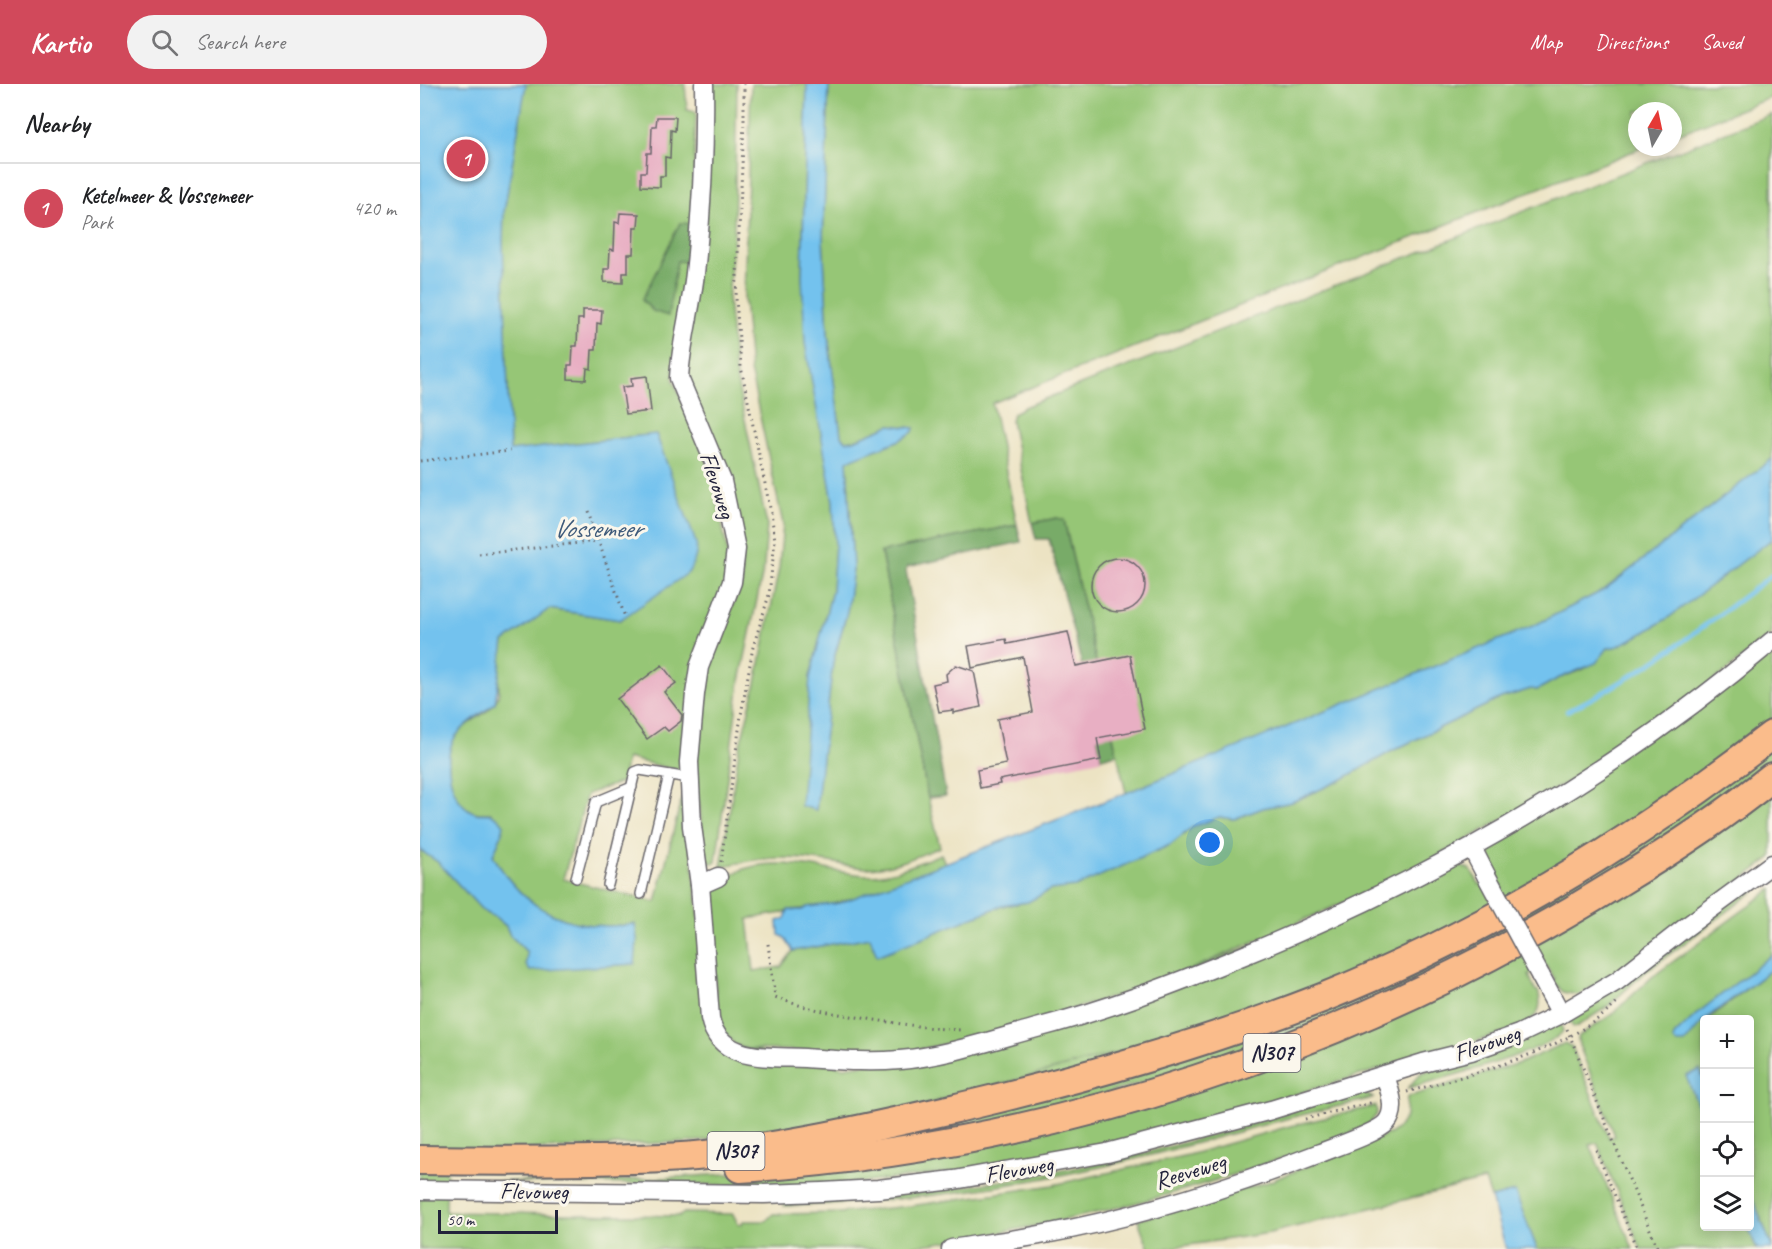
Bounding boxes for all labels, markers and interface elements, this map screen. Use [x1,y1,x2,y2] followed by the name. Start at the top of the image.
[127,15,547,69] search box
[30,25,91,60] text: Kartio
[148,26,181,59] icon: search
[196,28,285,56] text: Search here
[1530,29,1562,55] text: Map
[1595,29,1668,55] text: Directions
[1701,29,1742,55] text: Saved
[1628,102,1682,156] north arrow
[24,107,89,140] text: Nearby
[446,136,486,182] pin: 1
[81,182,251,210] text: Ketelmeer & Vossemeer
[39,196,48,221] text: 1
[353,196,396,221] text: 420 m
[81,210,113,235] text: Park
[693,448,743,524] street label: Flevoweg
[553,512,646,545] water label: Vossemeer
[1195,828,1224,857] your location
[1700,1015,1754,1231] map controls
[1700,1015,1754,1069] button: +
[1450,1017,1526,1068] street label: Flevoweg
[1244,1034,1300,1072] road number: N307
[1700,1069,1754,1123] button: −
[1700,1123,1754,1177] button: locate
[708,1132,764,1170] road number: N307
[1151,1146,1231,1196] street label: Reeveweg
[983,1148,1057,1190] street label: Flevoweg
[500,1176,570,1206] street label: Flevoweg
[1700,1177,1754,1231] button: layers
[438,1207,558,1234] scale bar
[447,1210,474,1230] text: 50 m

